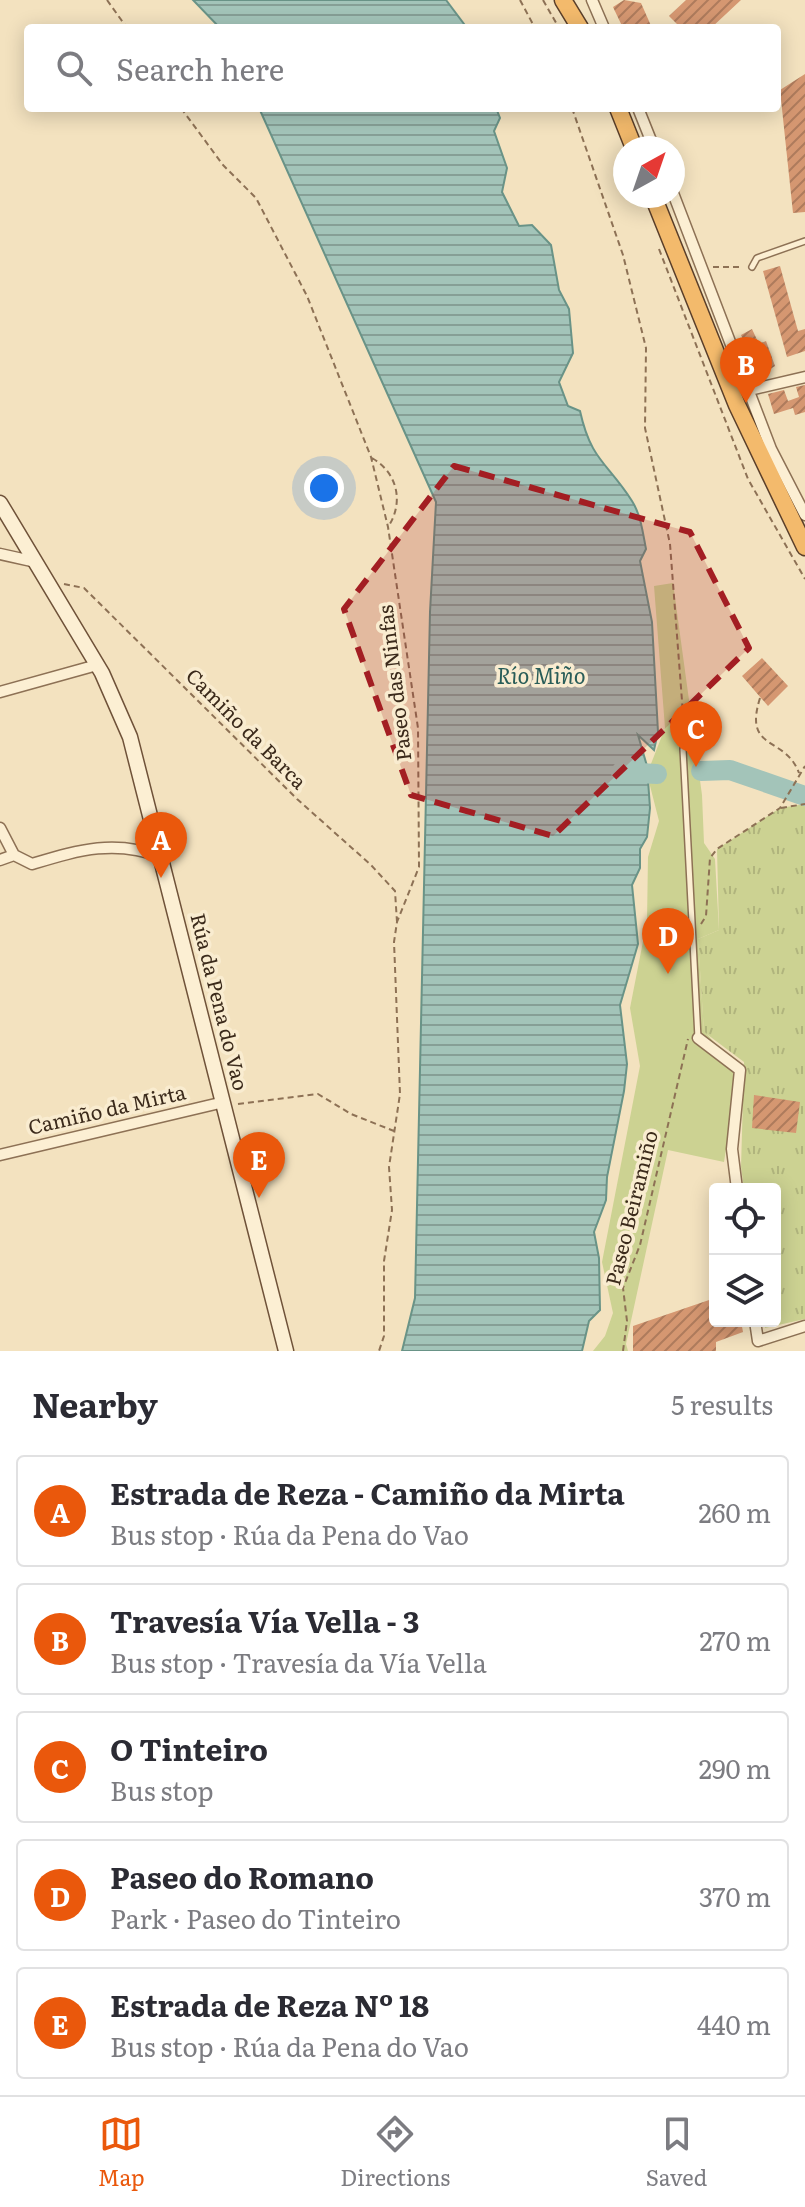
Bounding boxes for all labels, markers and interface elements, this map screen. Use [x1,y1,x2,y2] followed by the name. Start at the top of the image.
[24,24,781,112] search box
[52,46,96,90] icon: search
[116,46,284,90] text: Search here
[613,136,685,208] north arrow
[720,337,772,403] pin: B
[304,468,344,508] your location
[369,604,417,763] street label: Paseo das Ninfas
[496,658,586,691] water label: Río Miño
[180,660,315,795] street label: Camiño da Barca
[670,701,722,767] pin: C
[135,812,187,878] pin: A
[642,908,694,974] pin: D
[184,910,257,1093] street label: Rúa da Pena do Vao
[25,1075,189,1141] street label: Camiño da Mirta
[596,1127,664,1288] street label: Paseo Beiramiño
[233,1132,285,1198] pin: E
[709,1183,781,1327] map controls
[709,1183,781,1255] button: locate
[709,1255,781,1327] button: layers
[32,1378,158,1428] text: Nearby
[671,1384,773,1423] text: 5 results
[110,1470,625,1514] text: Estrada de Reza - Camiño da Mirta
[50,1492,70,1531] text: A
[698,1492,771,1531] text: 260 m
[110,1514,469,1553] text: Bus stop · Rúa da Pena do Vao
[110,1598,419,1642] text: Travesía Vía Vella - 3
[51,1620,69,1659] text: B
[699,1620,771,1659] text: 270 m
[110,1642,487,1681] text: Bus stop · Travesía da Vía Vella
[110,1726,268,1770] text: O Tinteiro
[51,1748,69,1787] text: C
[699,1748,771,1787] text: 290 m
[110,1770,213,1809] text: Bus stop
[110,1854,374,1898] text: Paseo do Romano
[50,1876,70,1915] text: D
[699,1876,771,1915] text: 370 m
[110,1898,401,1937] text: Park · Paseo do Tinteiro
[110,1982,429,2026] text: Estrada de Reza Nº 18
[51,2004,69,2043] text: E
[697,2004,771,2043] text: 440 m
[110,2026,469,2065] text: Bus stop · Rúa da Pena do Vao
[98,2112,145,2193] tab: Map
[340,2112,450,2193] tab: Directions
[646,2112,707,2193] tab: Saved

